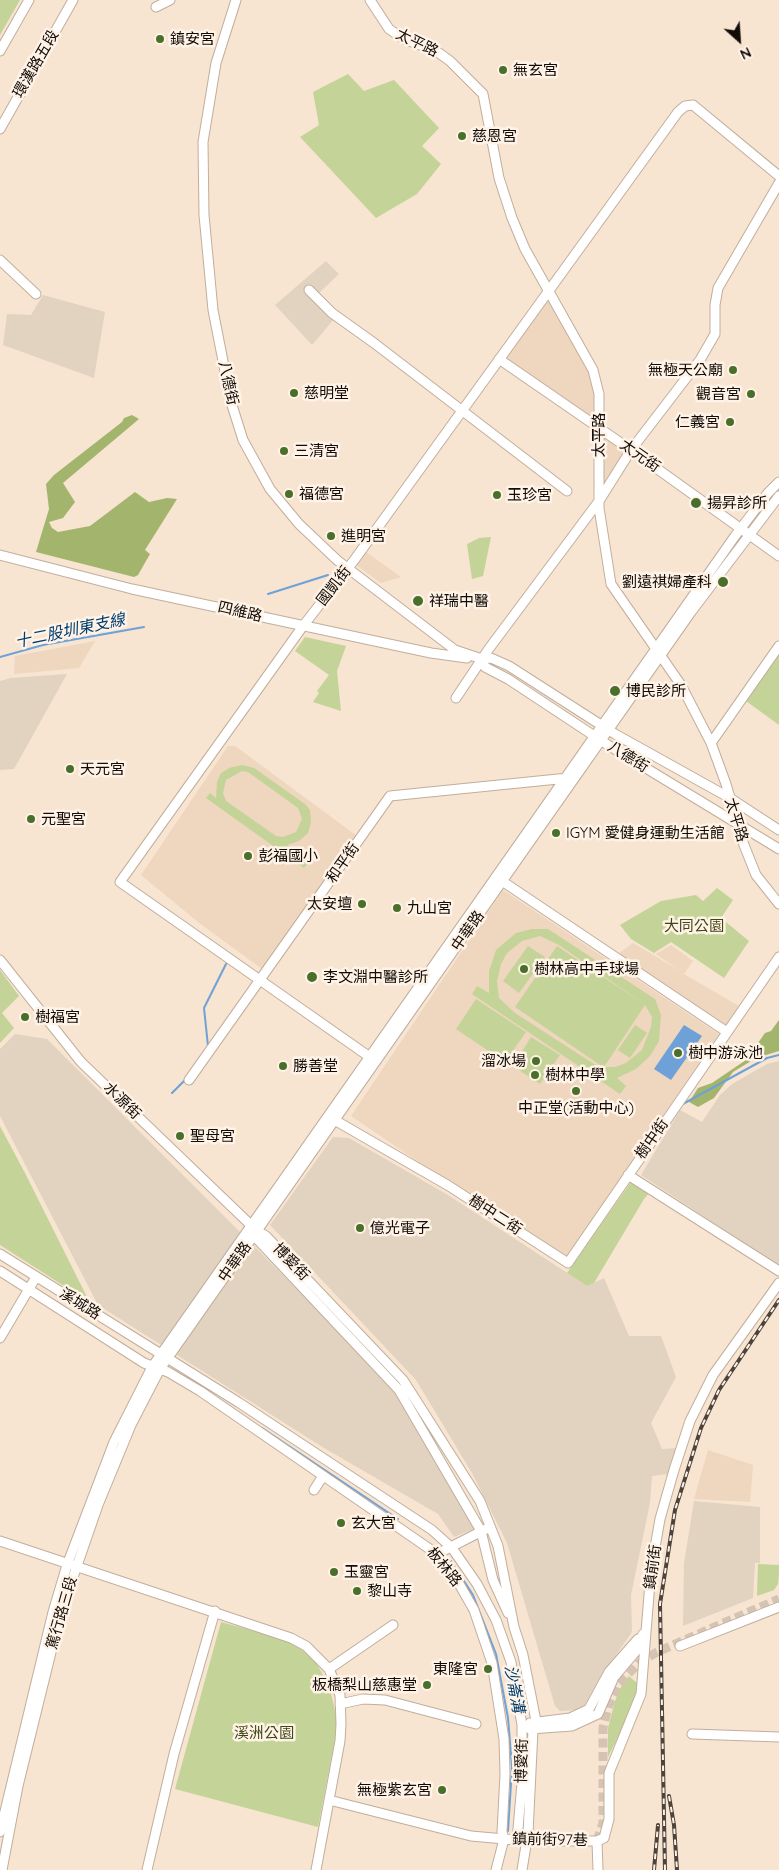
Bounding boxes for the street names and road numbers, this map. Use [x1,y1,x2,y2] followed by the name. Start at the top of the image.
[393,25,441,61] street label: 太平路
[9,27,63,101] street label: 環漢路五段
[215,359,241,407] street label: 八德街
[590,413,608,457] street label: 太平路
[616,436,664,476] street label: 太元街
[313,563,355,609] street label: 國凱街
[216,598,264,626] street label: 四維路
[604,737,652,777] street label: 八德街
[721,796,751,844] street label: 太平路
[323,839,363,887] street label: 和平街
[448,907,488,955] street label: 中華路
[100,1079,144,1123] street label: 水源街
[632,1115,672,1163] street label: 樹中街
[465,1191,525,1239] street label: 樹中二街
[215,1238,255,1286] street label: 中華路
[269,1240,313,1284] street label: 博愛街
[56,1284,104,1324] street label: 溪城路
[641,1543,665,1591] street label: 鎮前街
[423,1544,465,1590] street label: 板林路
[43,1574,81,1652] street label: 篤行路三段
[513,1738,531,1784] street label: 博愛街
[512,1830,588,1850] street label: 鎮前街97巷

